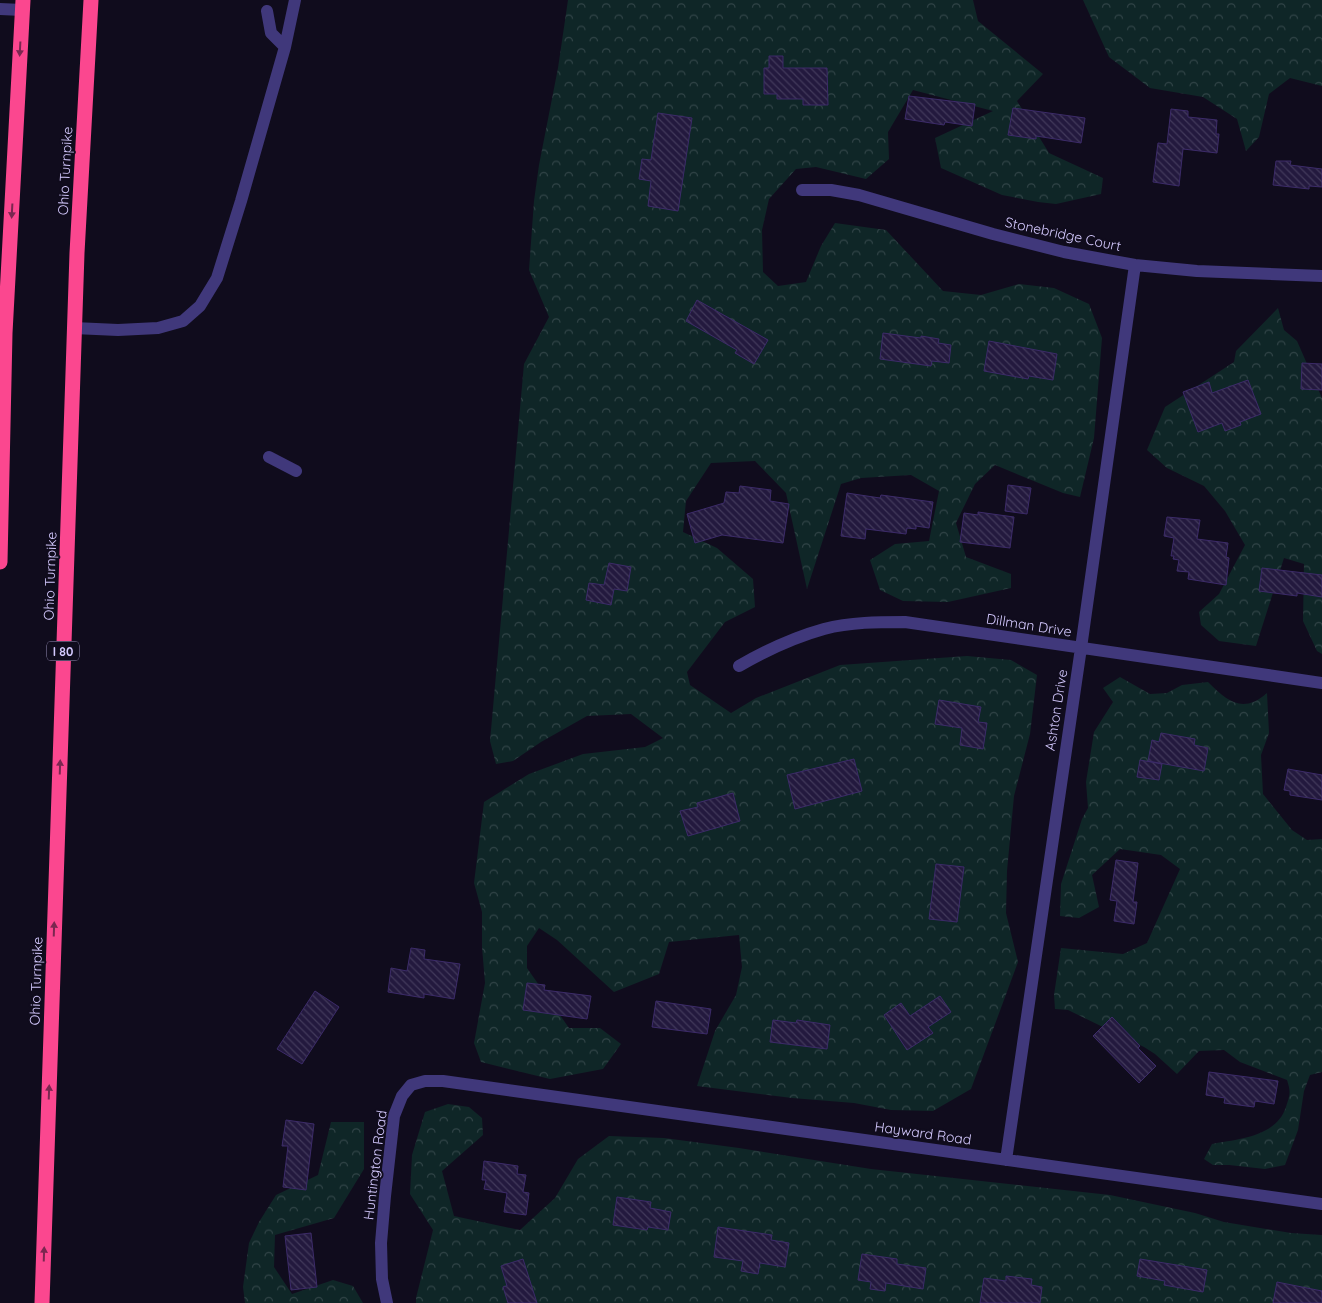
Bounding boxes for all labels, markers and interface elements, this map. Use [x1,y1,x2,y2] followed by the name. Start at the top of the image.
[16,41,24,57] one-way arrow
[54,126,76,216] street label: Ohio Turnpike
[7,203,15,219] one-way arrow
[1003,213,1123,255] street label: Stonebridge Court
[39,531,61,621] street label: Ohio Turnpike
[985,609,1073,641] street label: Dillman Drive
[47,641,79,660] road number: I 80
[1041,668,1071,752] street label: Ashton Drive
[56,759,64,775] one-way arrow
[50,921,58,937] one-way arrow
[25,936,47,1026] street label: Ohio Turnpike
[45,1084,53,1100] one-way arrow
[359,1109,391,1221] street label: Huntington Road
[873,1117,973,1149] street label: Hayward Road
[40,1246,48,1262] one-way arrow

